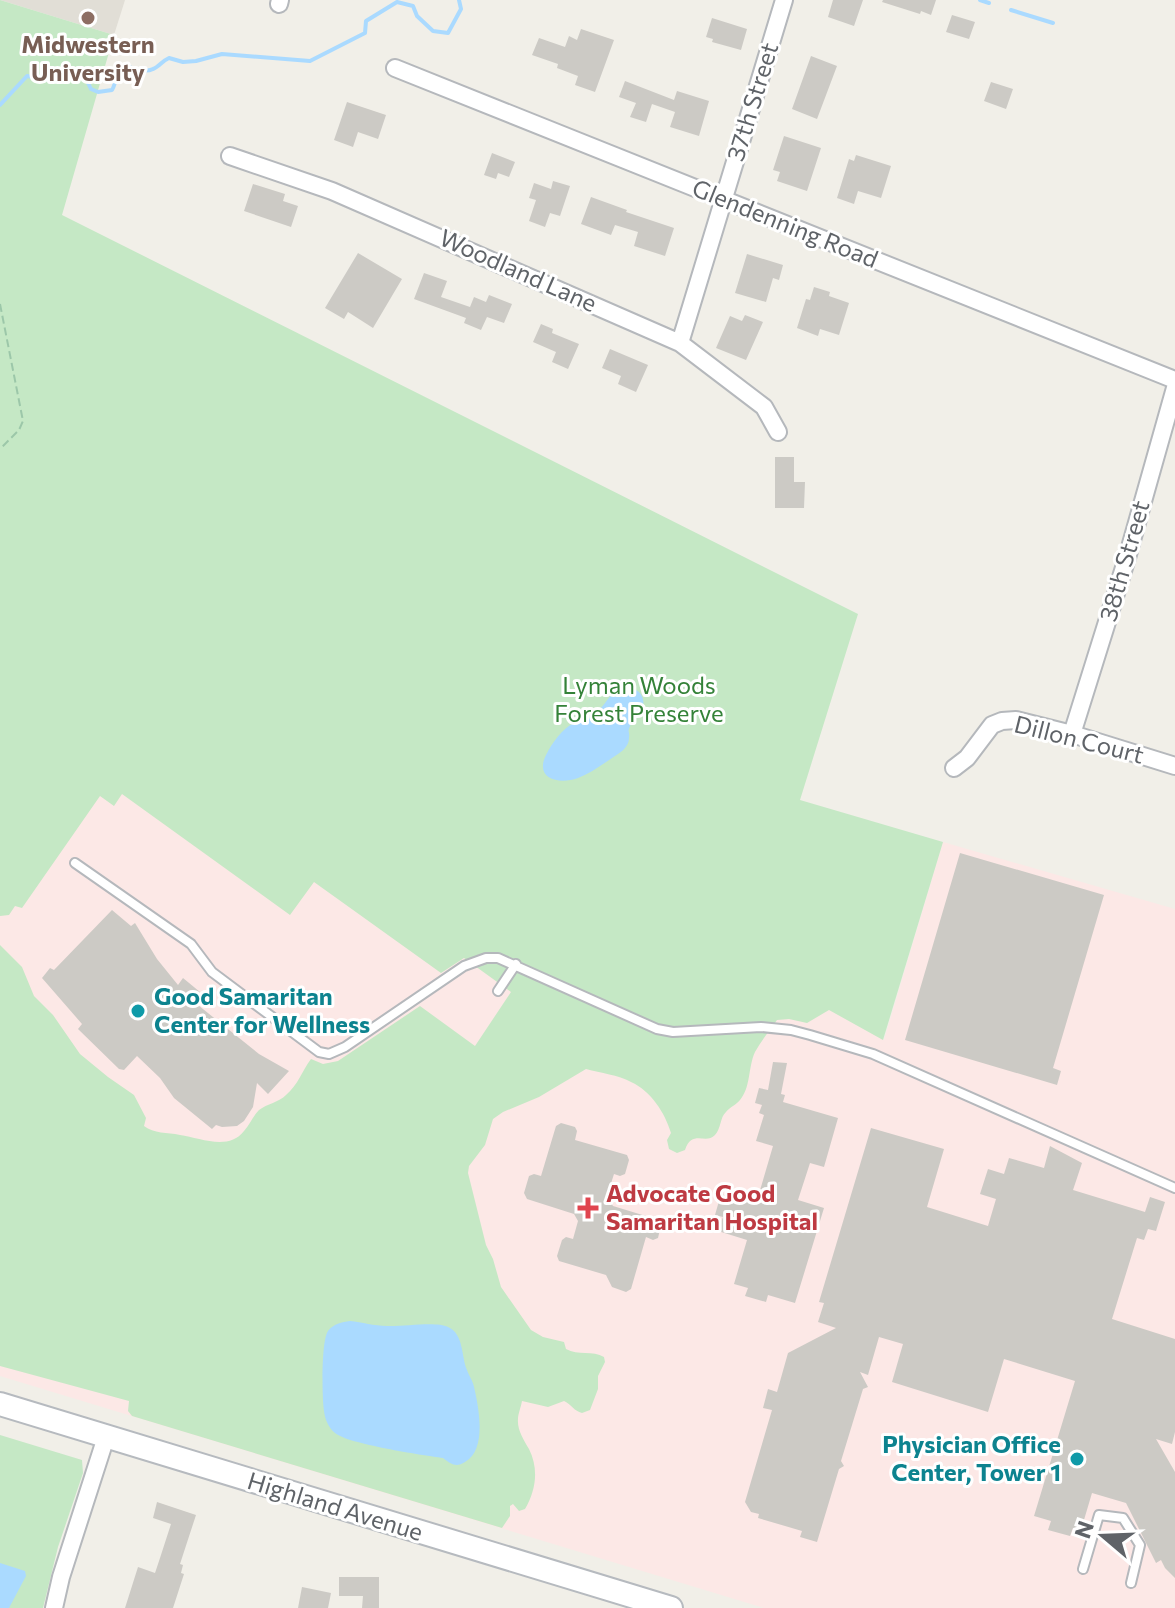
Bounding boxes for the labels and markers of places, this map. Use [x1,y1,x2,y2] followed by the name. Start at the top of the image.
[79,9,97,27] marker: Midwestern University
[21,29,155,86] place label: Midwestern University
[154,981,370,1038] place label: Good Samaritan Center for Wellness
[129,1002,147,1020] marker: Good Samaritan Center for Wellness
[606,1178,818,1235] place label: Advocate Good Samaritan Hospital
[577,1197,599,1219] marker: Advocate Good Samaritan Hospital
[882,1429,1061,1486] place label: Physician Office Center, Tower 1
[1068,1450,1086,1468] marker: Physician Office Center, Tower 1

